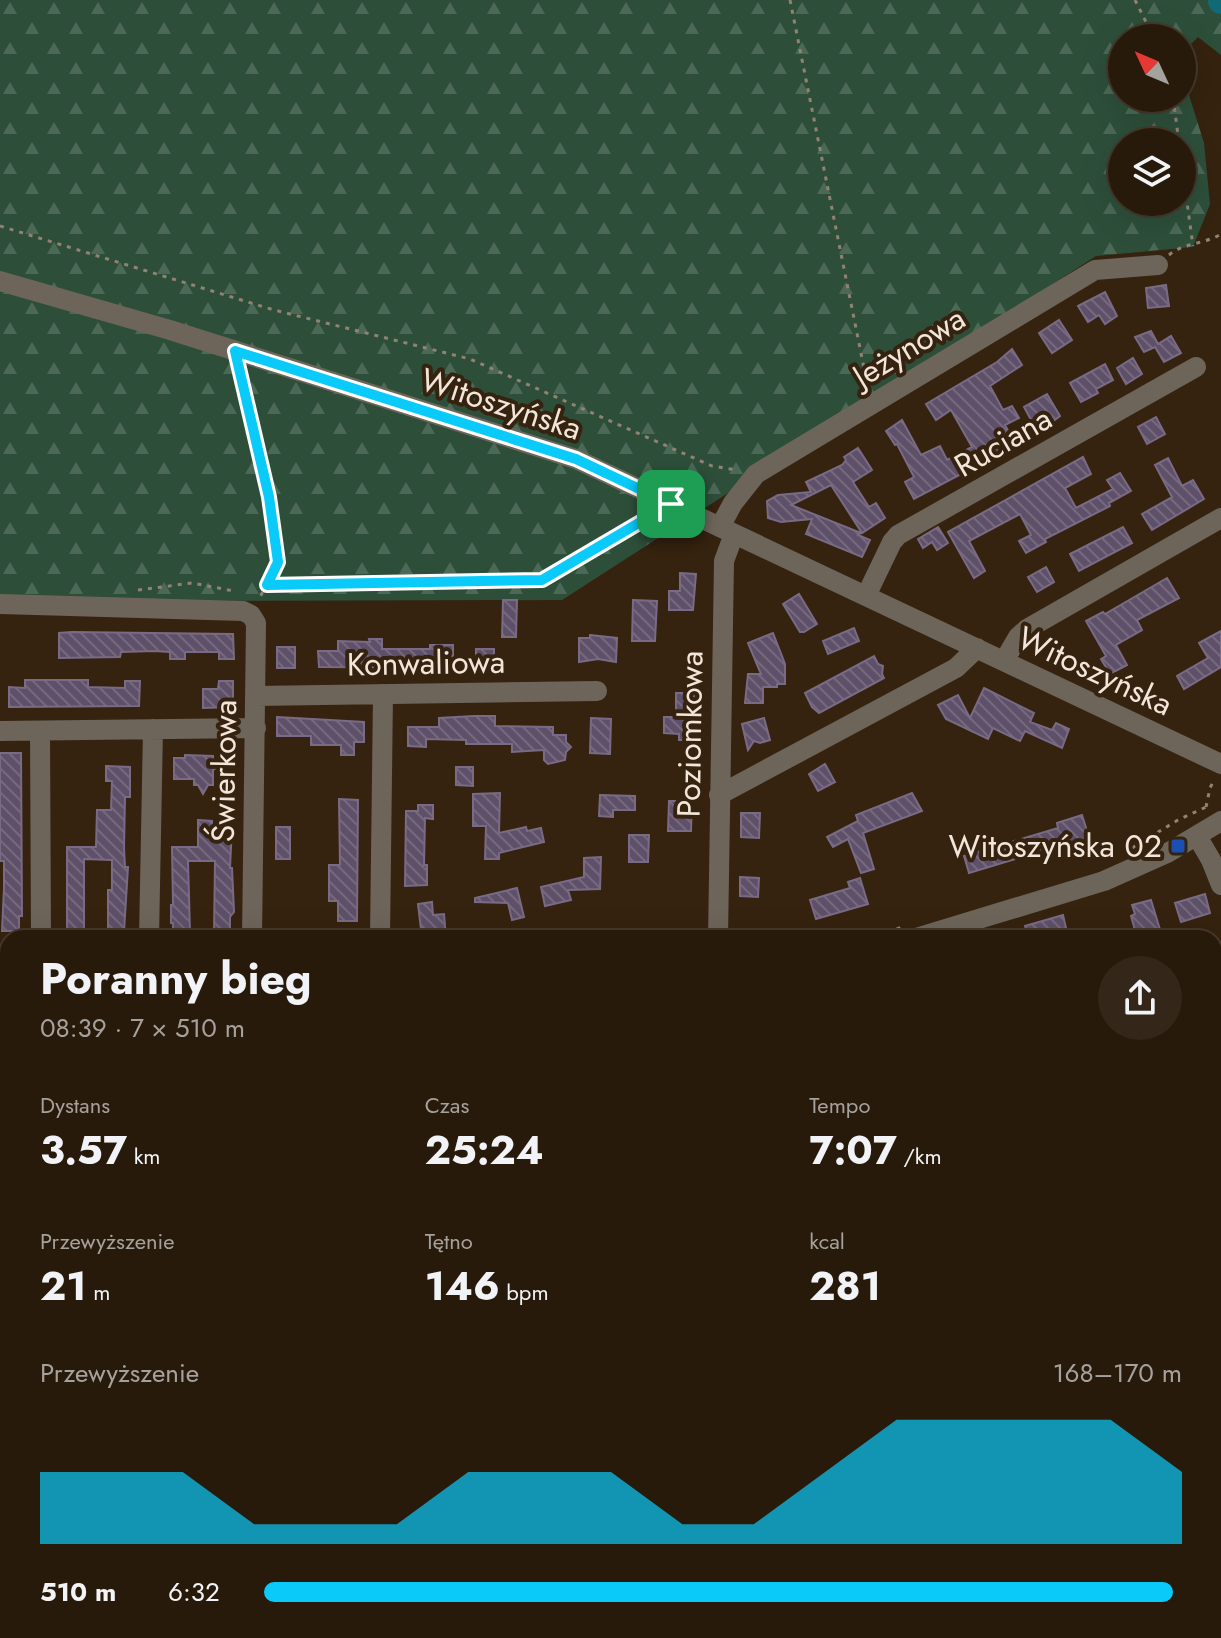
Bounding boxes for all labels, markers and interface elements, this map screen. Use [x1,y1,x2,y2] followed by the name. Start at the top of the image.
[1108,24,1196,112] north arrow
[1108,24,1196,216] map controls
[1108,128,1196,216] button: layers
[841,295,974,401] street label: Jeżynowa
[415,356,587,452] street label: Witoszyńska
[946,396,1060,488] street label: Ruciana
[637,470,705,538] pin
[649,482,693,526] icon: arrive
[1010,615,1180,727] street label: Witoszyńska
[347,639,505,687] street label: Konwaliowa
[666,650,714,818] street label: Poziomkowa
[200,699,248,843] street label: Świerkowa
[948,823,1162,869] place label: Witoszyńska 02
[1169,837,1187,855] marker: Witoszyńska 02
[40,947,312,1011] text: Poranny bieg
[1098,956,1182,1040] button: share
[40,1009,245,1047] text: 08:39 · 7 × 510 m
[40,1089,110,1121] text: Dystans
[425,1089,469,1121] text: Czas
[809,1089,870,1121] text: Tempo
[40,1121,127,1179] text: 3.57
[425,1121,544,1179] text: 25:24
[809,1121,897,1179] text: 7:07
[127,1140,161,1172] text: km
[897,1140,942,1172] text: /km
[40,1225,175,1257] text: Przewyższenie
[425,1225,473,1257] text: Tętno
[809,1225,845,1257] text: kcal
[40,1257,87,1315] text: 21
[425,1257,500,1315] text: 146
[809,1257,881,1315] text: 281
[87,1276,110,1308] text: m
[500,1276,549,1308] text: bpm
[40,1354,199,1392] text: Przewyższenie
[1053,1354,1182,1392] text: 168–170 m
[40,1573,116,1611] text: 510 m
[168,1573,220,1611] text: 6:32

